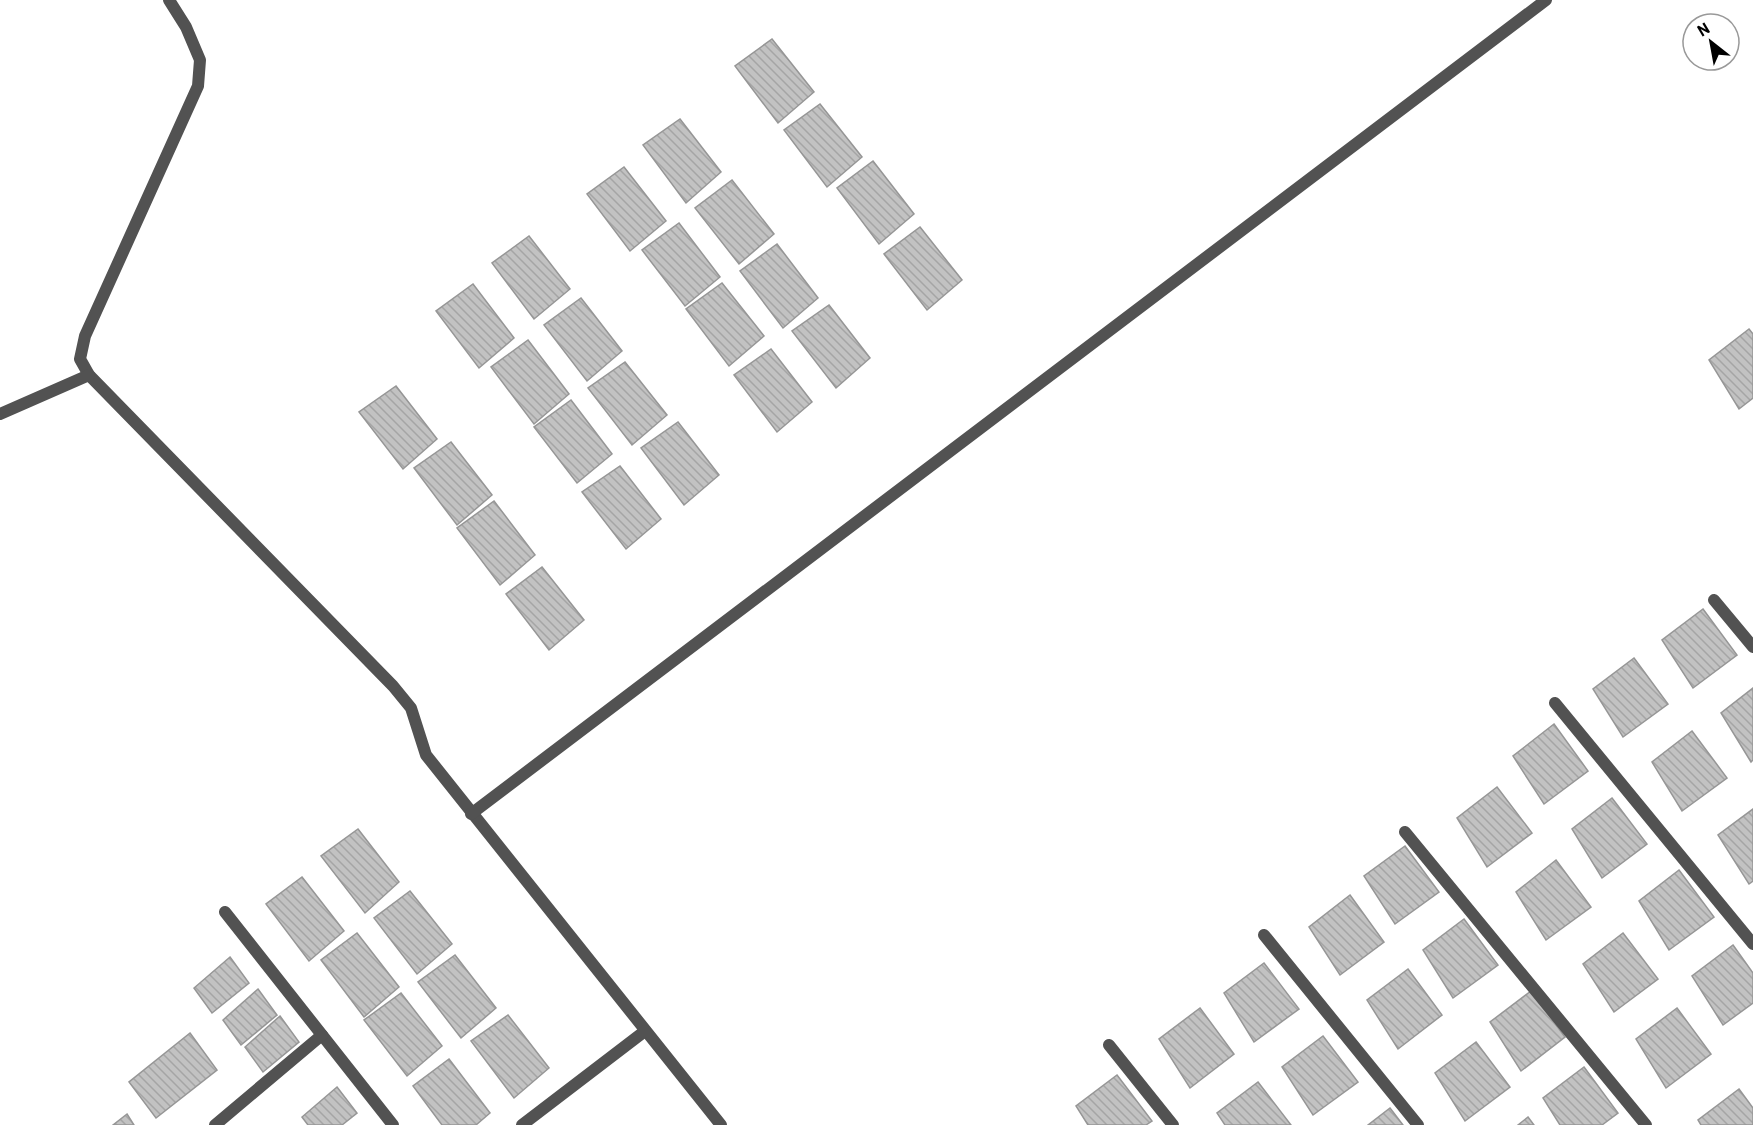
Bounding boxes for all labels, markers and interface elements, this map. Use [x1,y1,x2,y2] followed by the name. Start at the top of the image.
[1681,12,1741,72] north arrow
[1694,18,1712,40] text: N

